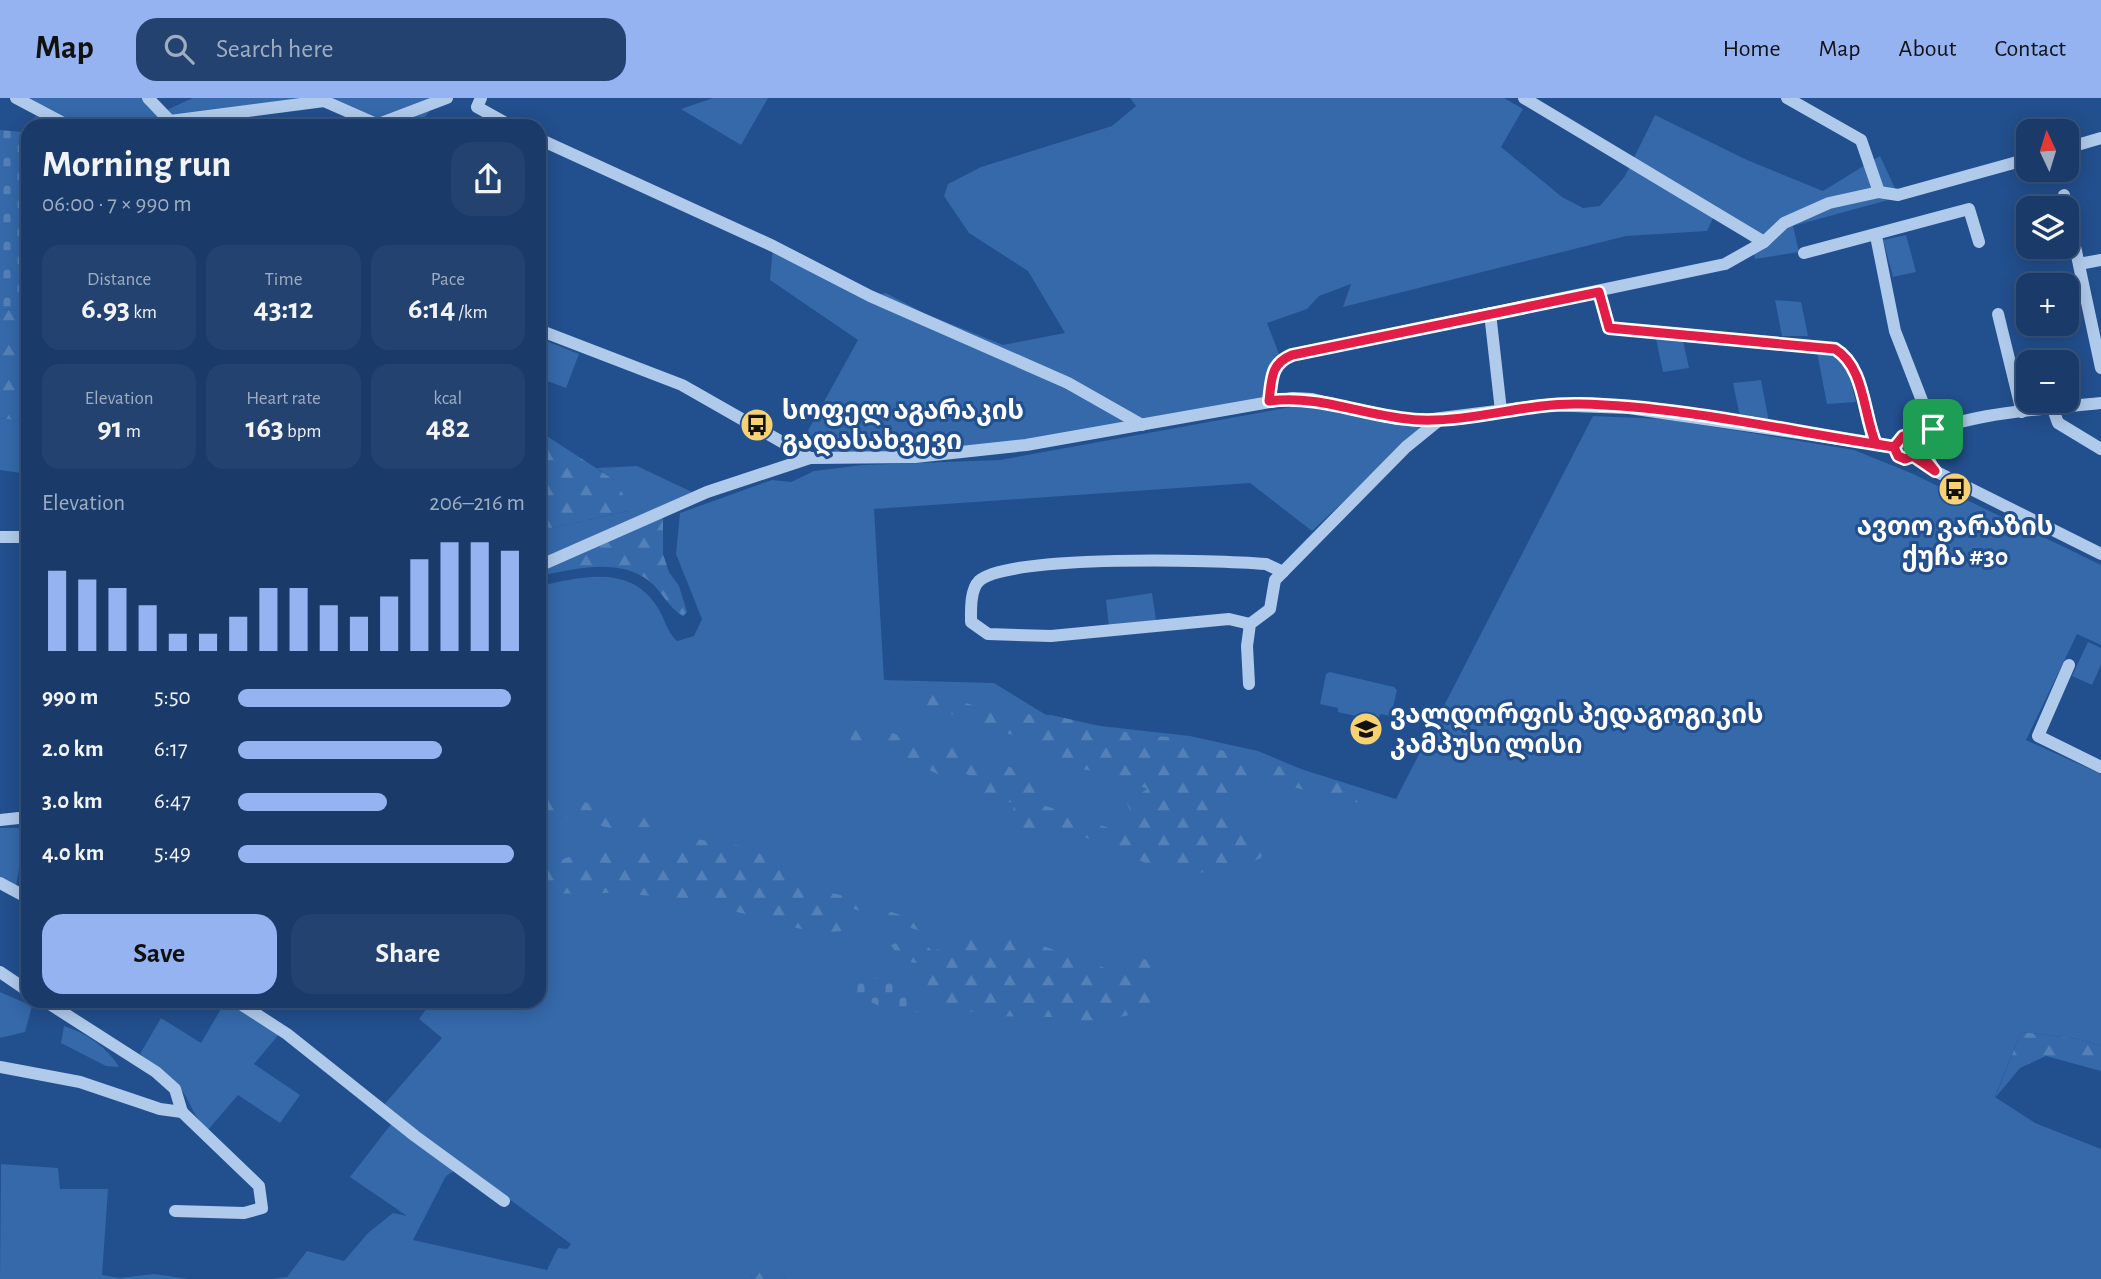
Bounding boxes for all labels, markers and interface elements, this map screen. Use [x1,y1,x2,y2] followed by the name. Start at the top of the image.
[136,18,626,81] search box
[160,30,198,68] icon: search
[35,32,94,65] text: Map
[216,36,334,62] text: Search here
[1723,37,1781,61] text: Home
[1819,37,1861,61] text: Map
[1899,37,1956,61] text: About
[1994,37,2066,61] text: Contact
[2016,119,2079,182] north arrow
[2016,119,2079,413] map controls
[451,142,525,216] button: share
[42,146,231,184] text: Morning run
[42,193,192,216] text: 06:00 · 7 × 990 m
[2016,196,2079,259] button: layers
[87,270,151,289] text: Distance
[265,270,302,289] text: Time
[431,270,465,289] text: Pace
[2016,273,2079,336] button: +
[81,294,130,324] text: 6.93
[254,294,313,324] text: 43:12
[408,294,455,324] text: 6:14
[130,303,157,322] text: km
[455,303,488,322] text: /km
[2016,350,2079,413] button: −
[85,389,154,408] text: Elevation
[246,389,321,408] text: Heart rate
[433,389,462,408] text: kcal
[782,397,1024,457] place label: სოფელ აგარაკის გადასახვევი
[1903,399,1963,459] pin
[738,406,776,444] bus stop icon: სოფელ აგარაკის გადასახვევი
[1914,410,1952,448] icon: arrive
[97,413,123,443] text: 91
[246,413,284,443] text: 163
[426,413,470,443] text: 482
[123,422,141,441] text: m
[284,422,321,441] text: bpm
[1936,470,1974,508] bus stop icon: ავთო ვარაზის ქუჩა #30
[42,492,125,515] text: Elevation
[429,492,525,515] text: 206–216 m
[1857,513,2053,572] place label: ავთო ვარაზის ქუჩა #30
[42,686,98,709] text: 990 m
[154,686,191,709] text: 5:50
[1390,701,1763,760] place label: ვალდორფის პედაგოგიკის კამპუსი ლისი
[1347,710,1385,748] school or university icon: ვალდორფის პედაგოგიკის კამპუსი ლისი
[42,738,104,761] text: 2.0 km
[154,738,188,761] text: 6:17
[42,790,103,813] text: 3.0 km
[154,790,191,813] text: 6:47
[42,842,104,865] text: 4.0 km
[154,842,191,865] text: 5:49
[42,914,277,994] button: Save
[291,914,525,994] button: Share

